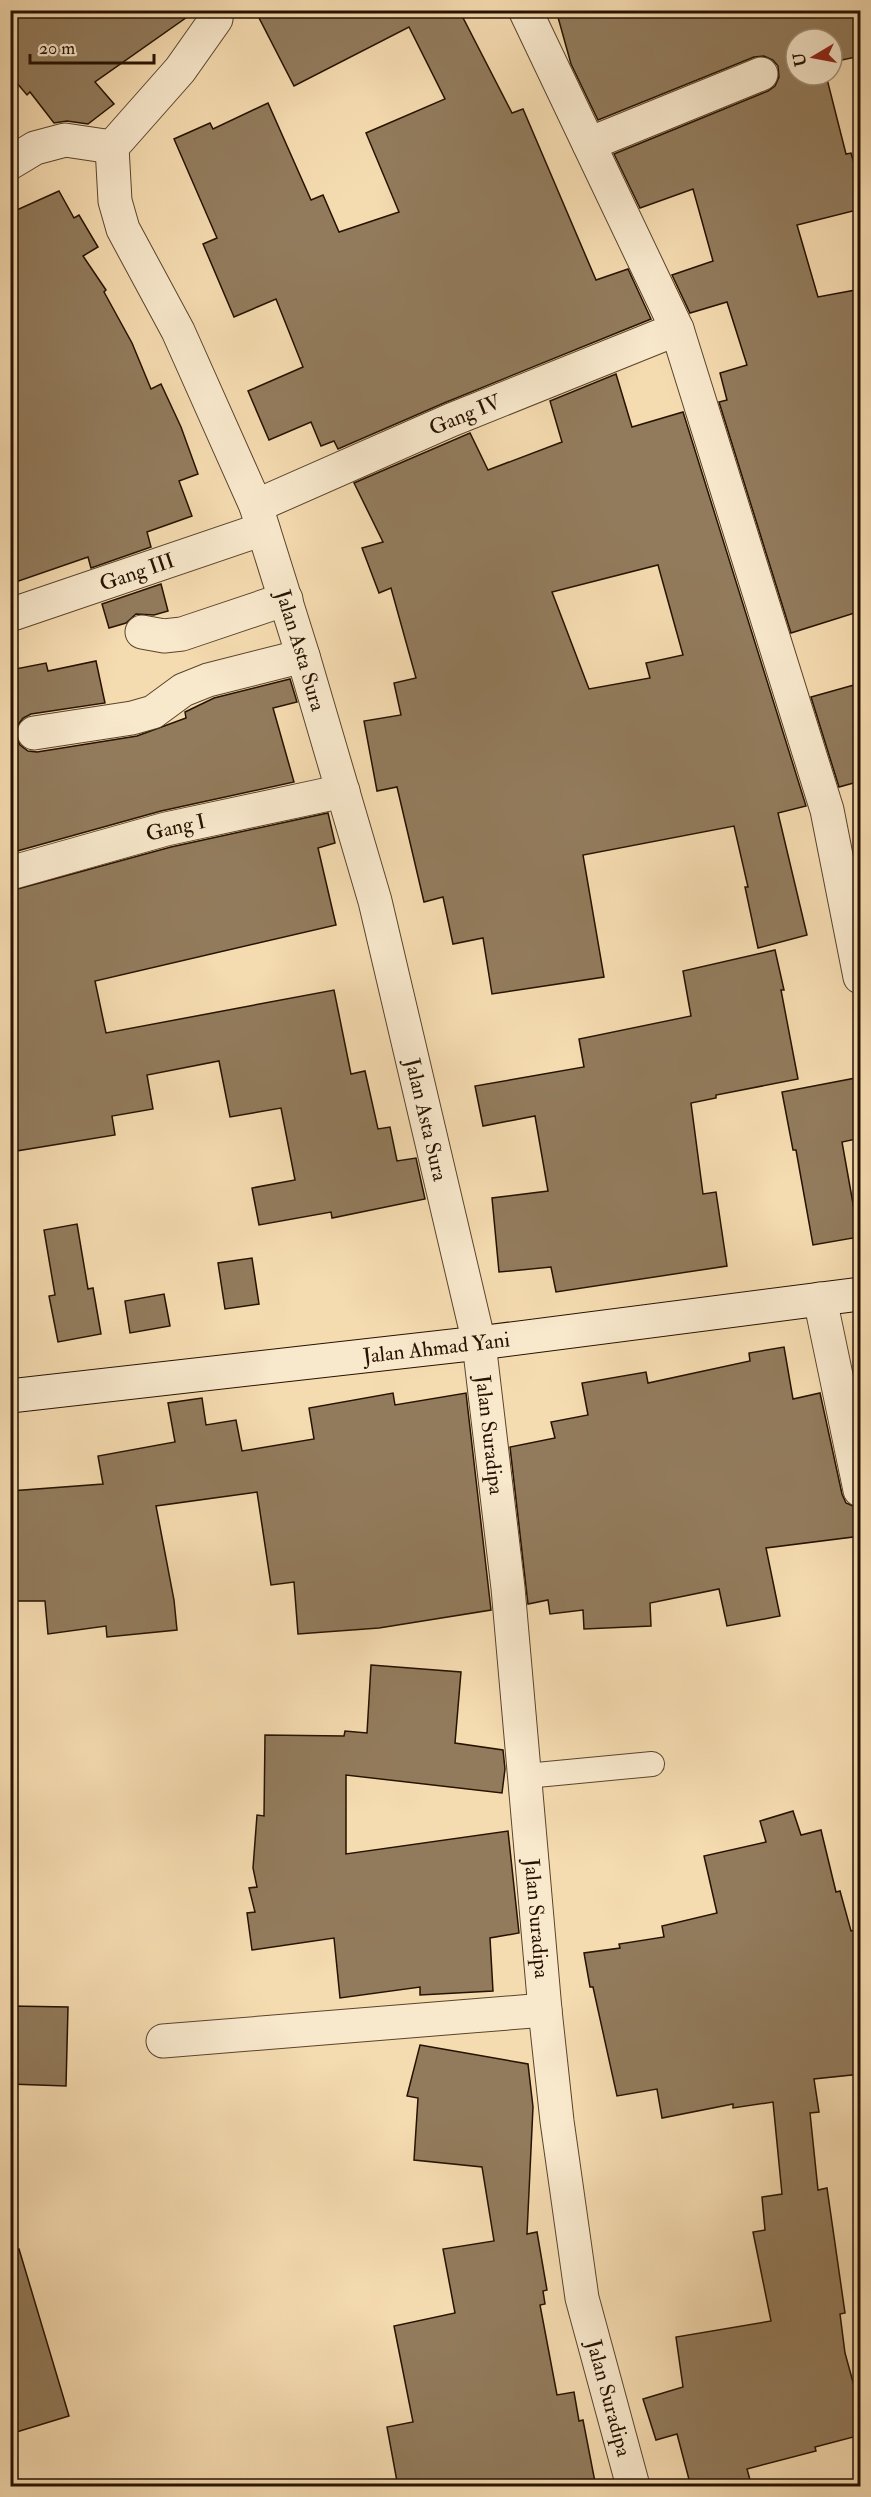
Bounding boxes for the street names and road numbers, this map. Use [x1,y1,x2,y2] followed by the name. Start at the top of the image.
[425,388,506,442] street label: Gang IV
[96,547,178,598] street label: Gang III
[269,586,332,715] street label: Jalan Asta Sura
[143,808,208,848] street label: Gang I
[398,1055,454,1184] street label: Jalan Asta Sura
[360,1326,512,1370] street label: Jalan Ahmad Yani
[469,1373,510,1496] street label: Jalan Suradipa
[518,1857,555,1980] street label: Jalan Suradipa
[580,2336,638,2460] street label: Jalan Suradipa

